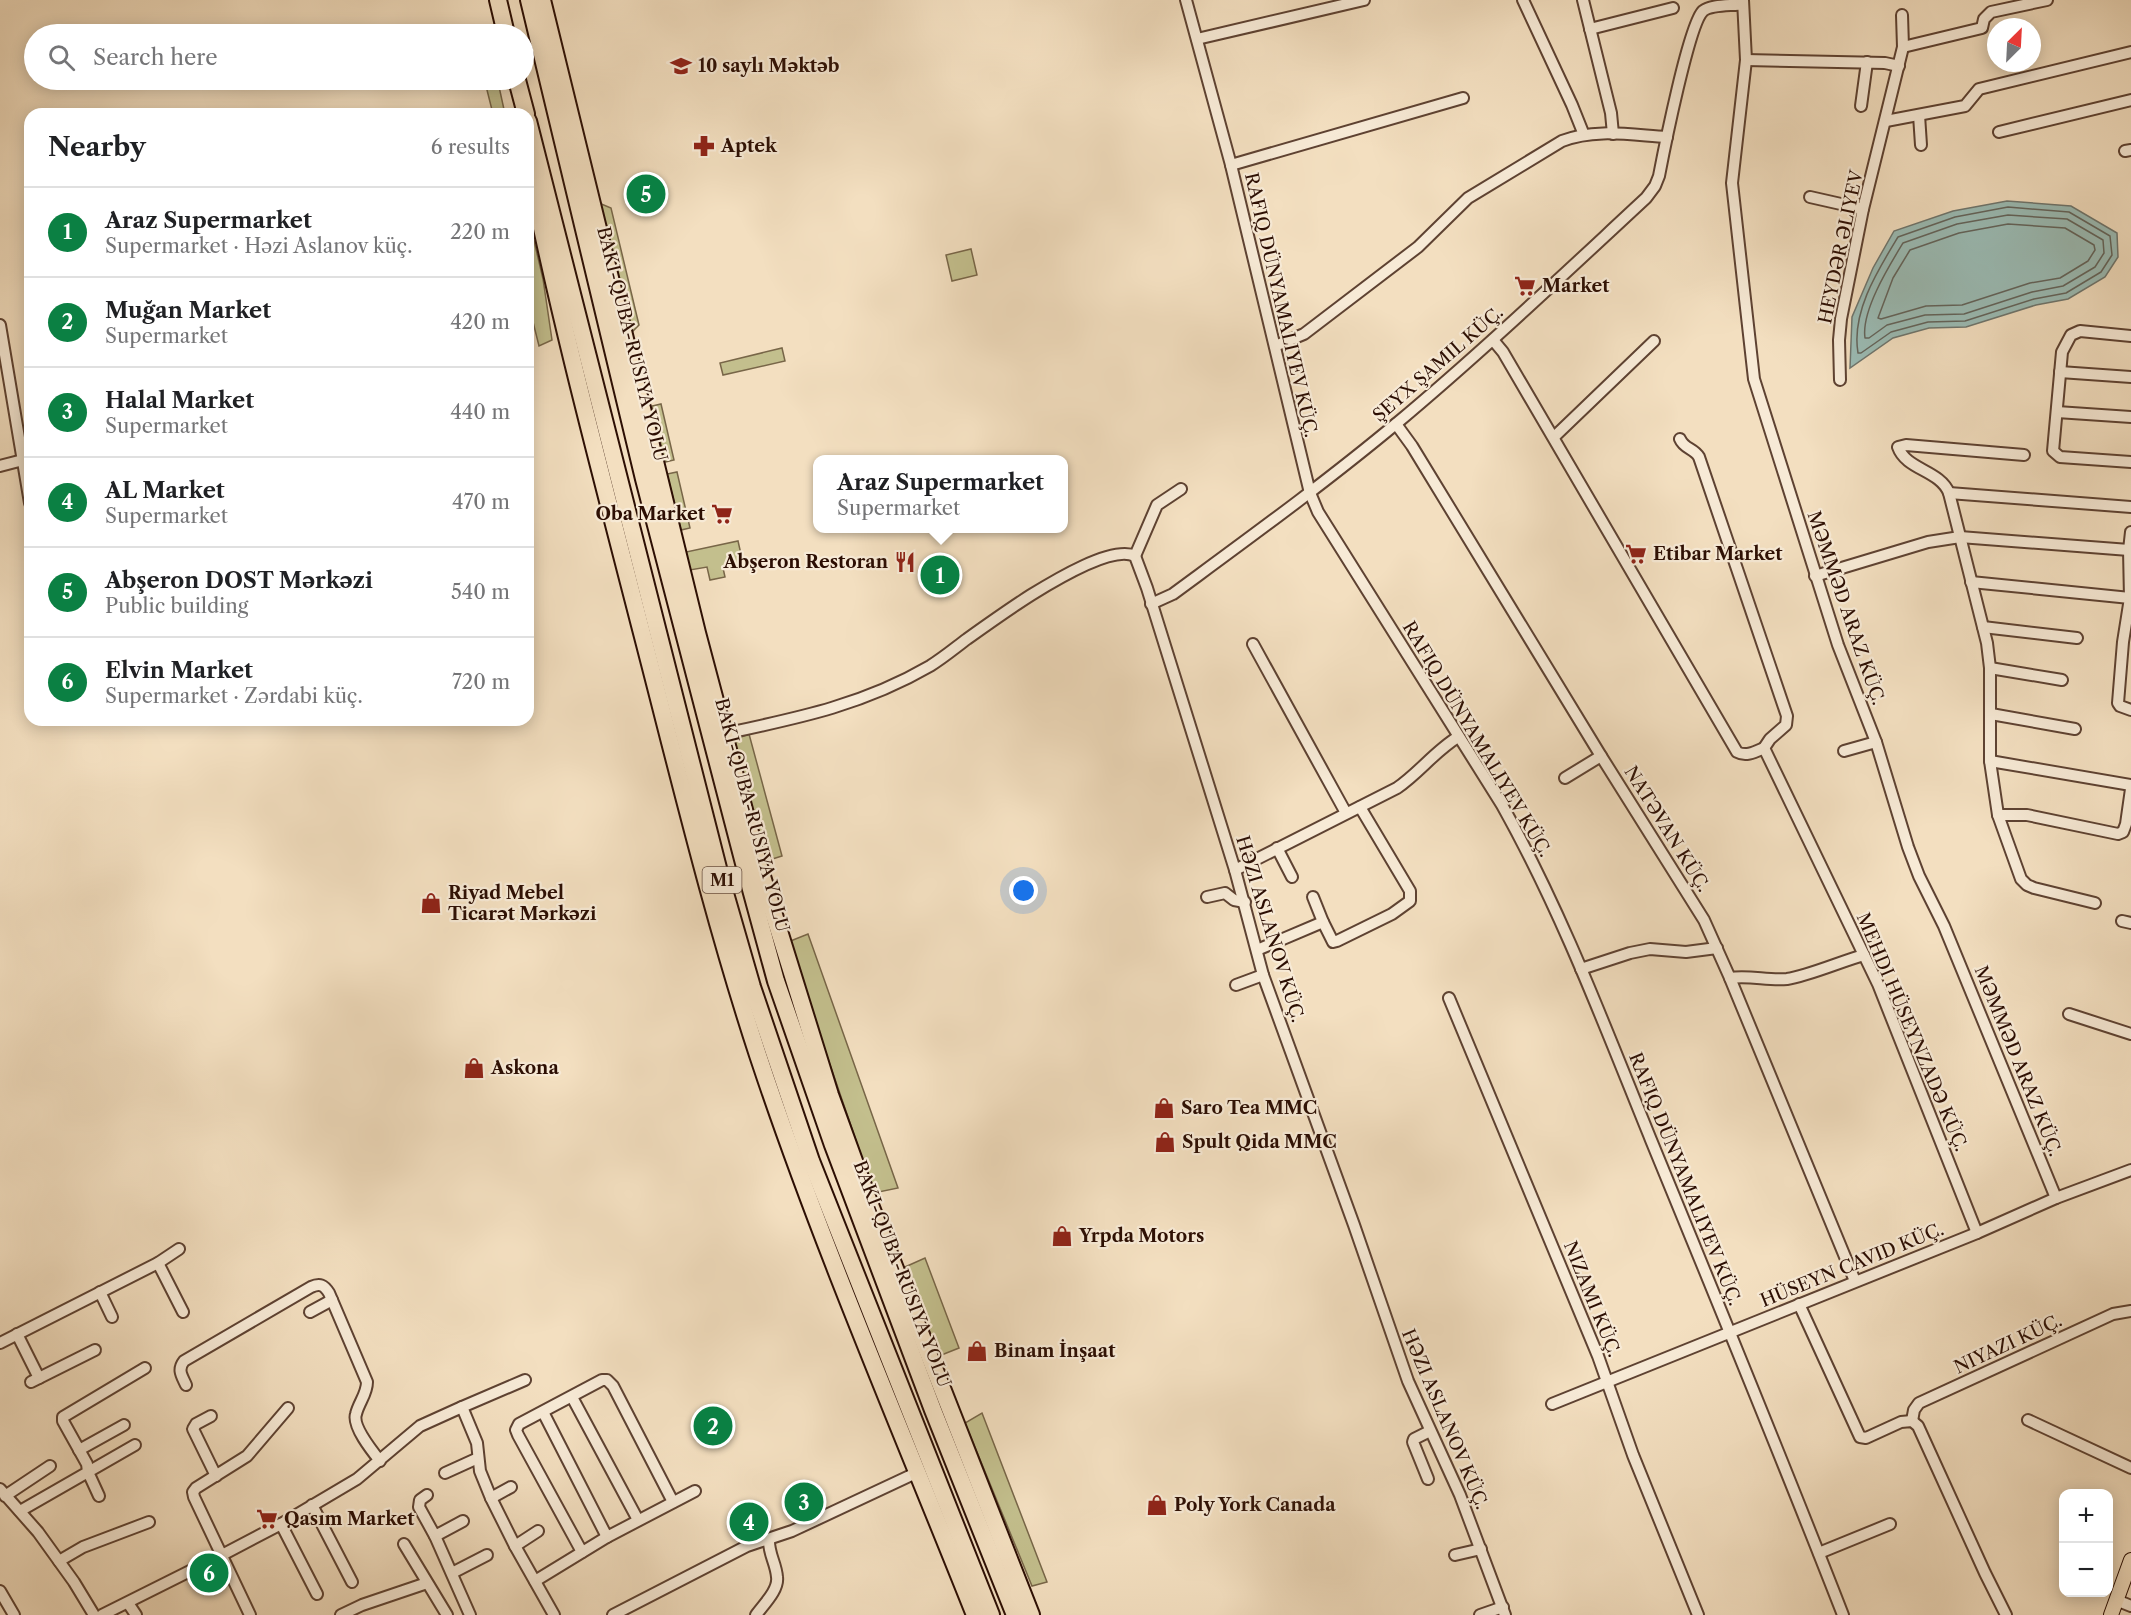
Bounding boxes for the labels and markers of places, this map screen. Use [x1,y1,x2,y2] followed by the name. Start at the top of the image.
[669,54,693,78] school or university icon: 10 saylı Məktəb
[698,55,840,77] place label: 10 saylı Məktəb
[692,134,716,158] pharmacy icon: Aptek
[720,135,778,157] place label: Aptek
[626,172,666,216] pin: 5
[1513,274,1537,298] supermarket icon: Market
[1542,275,1610,297] place label: Market
[710,502,734,526] supermarket icon: Oba Market
[596,503,706,525] place label: Oba Market
[1624,542,1648,566] supermarket icon: Etibar Market
[1653,543,1783,565] place label: Etibar Market
[893,550,917,574] restaurant icon: Abşeron Restoran
[723,551,889,573] place label: Abşeron Restoran
[920,552,960,598] pin: 1
[448,882,597,925] place label: Riyad Mebel Ticarət Mərkəzi
[419,891,443,915] shop icon: Riyad Mebel Ticarət Mərkəzi
[462,1056,486,1080] shop icon: Askona
[490,1057,559,1079] place label: Askona
[1152,1096,1176,1120] shop icon: Saro Tea MMC
[1181,1097,1317,1119] place label: Saro Tea MMC
[1153,1130,1177,1154] shop icon: Spult Qida MMC
[1182,1131,1337,1153] place label: Spult Qida MMC
[1050,1224,1074,1248] shop icon: Yrpda Motors
[1078,1225,1204,1247] place label: Yrpda Motors
[965,1339,989,1363] shop icon: Binam İnşaat
[994,1339,1116,1362] place label: Binam İnşaat
[694,1404,732,1448] pin: 2
[784,1480,824,1524] pin: 3
[1145,1493,1169,1517] shop icon: Poly York Canada
[1174,1494,1336,1516] place label: Poly York Canada
[730,1500,768,1544] pin: 4
[255,1507,279,1531] supermarket icon: Qasım Market
[284,1508,415,1530] place label: Qasım Market
[190,1550,228,1596] pin: 6

